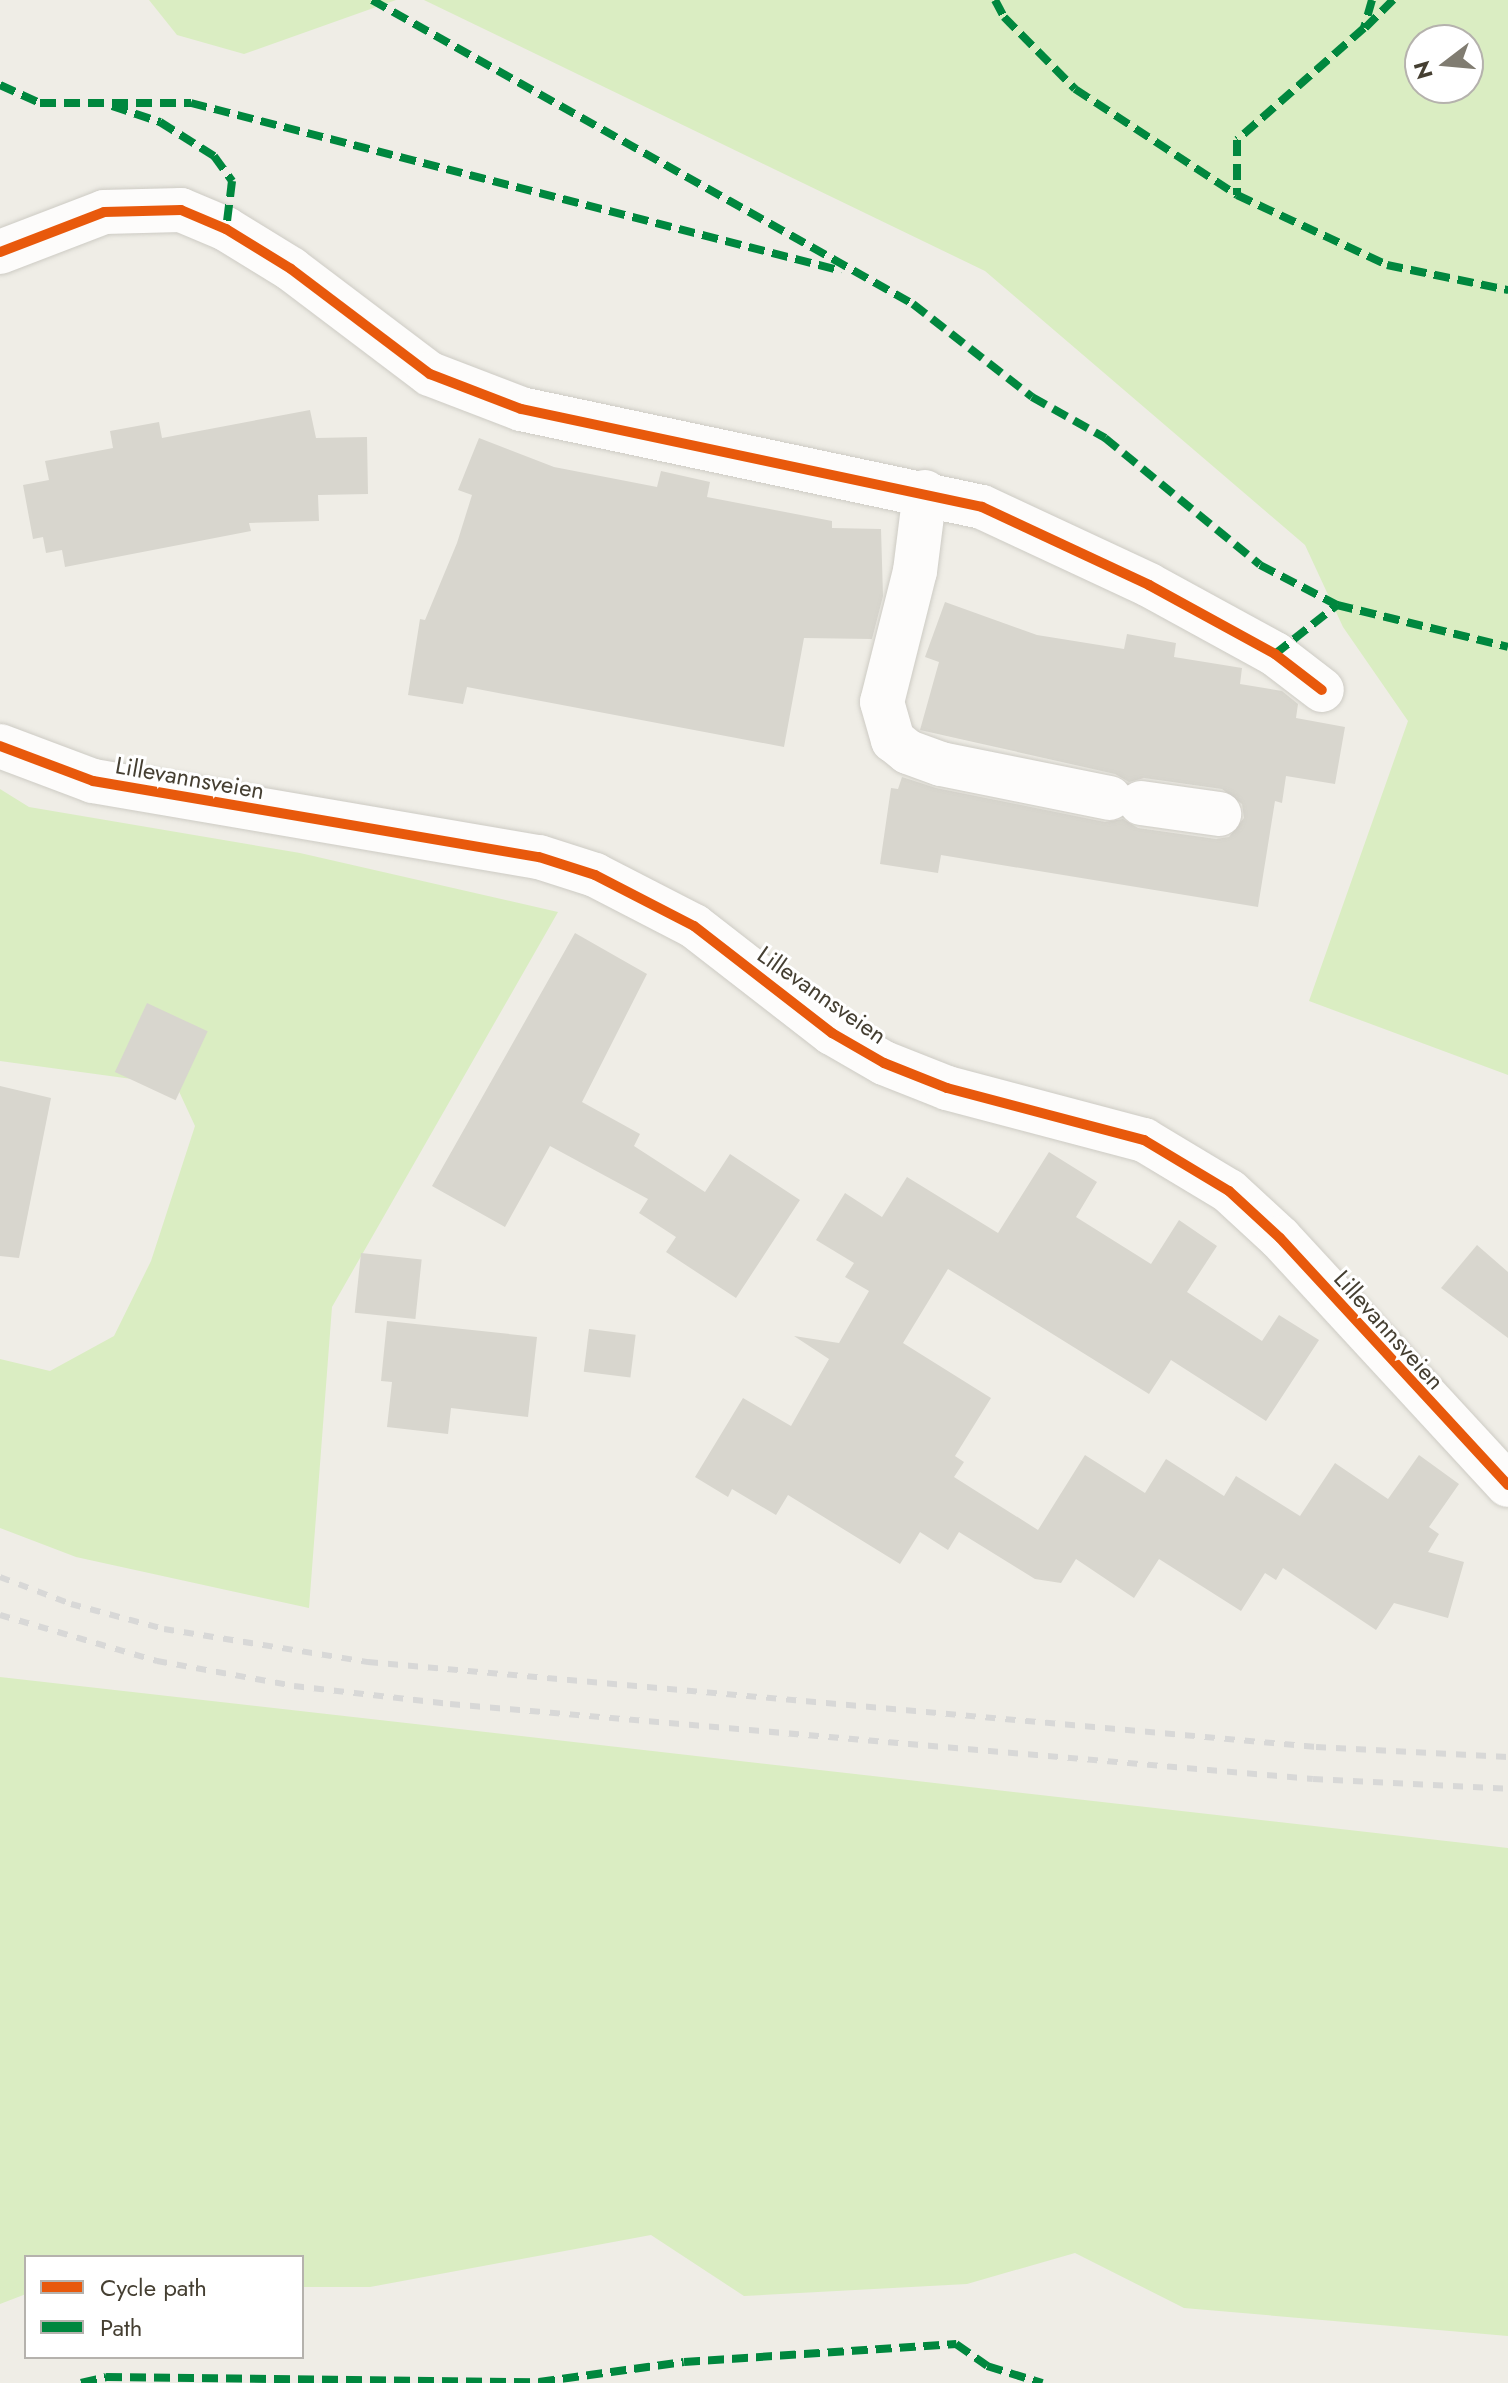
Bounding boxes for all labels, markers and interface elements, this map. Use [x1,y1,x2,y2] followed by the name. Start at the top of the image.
[1404,24,1484,104] north arrow
[1405,57,1441,83] text: N
[113,751,267,805] street label: Lillevannsveien
[752,940,892,1050] street label: Lillevannsveien
[1328,1264,1450,1396] street label: Lillevannsveien
[24,2255,304,2359] legend
[100,2270,207,2305] text: Cycle path
[100,2310,142,2345] text: Path

